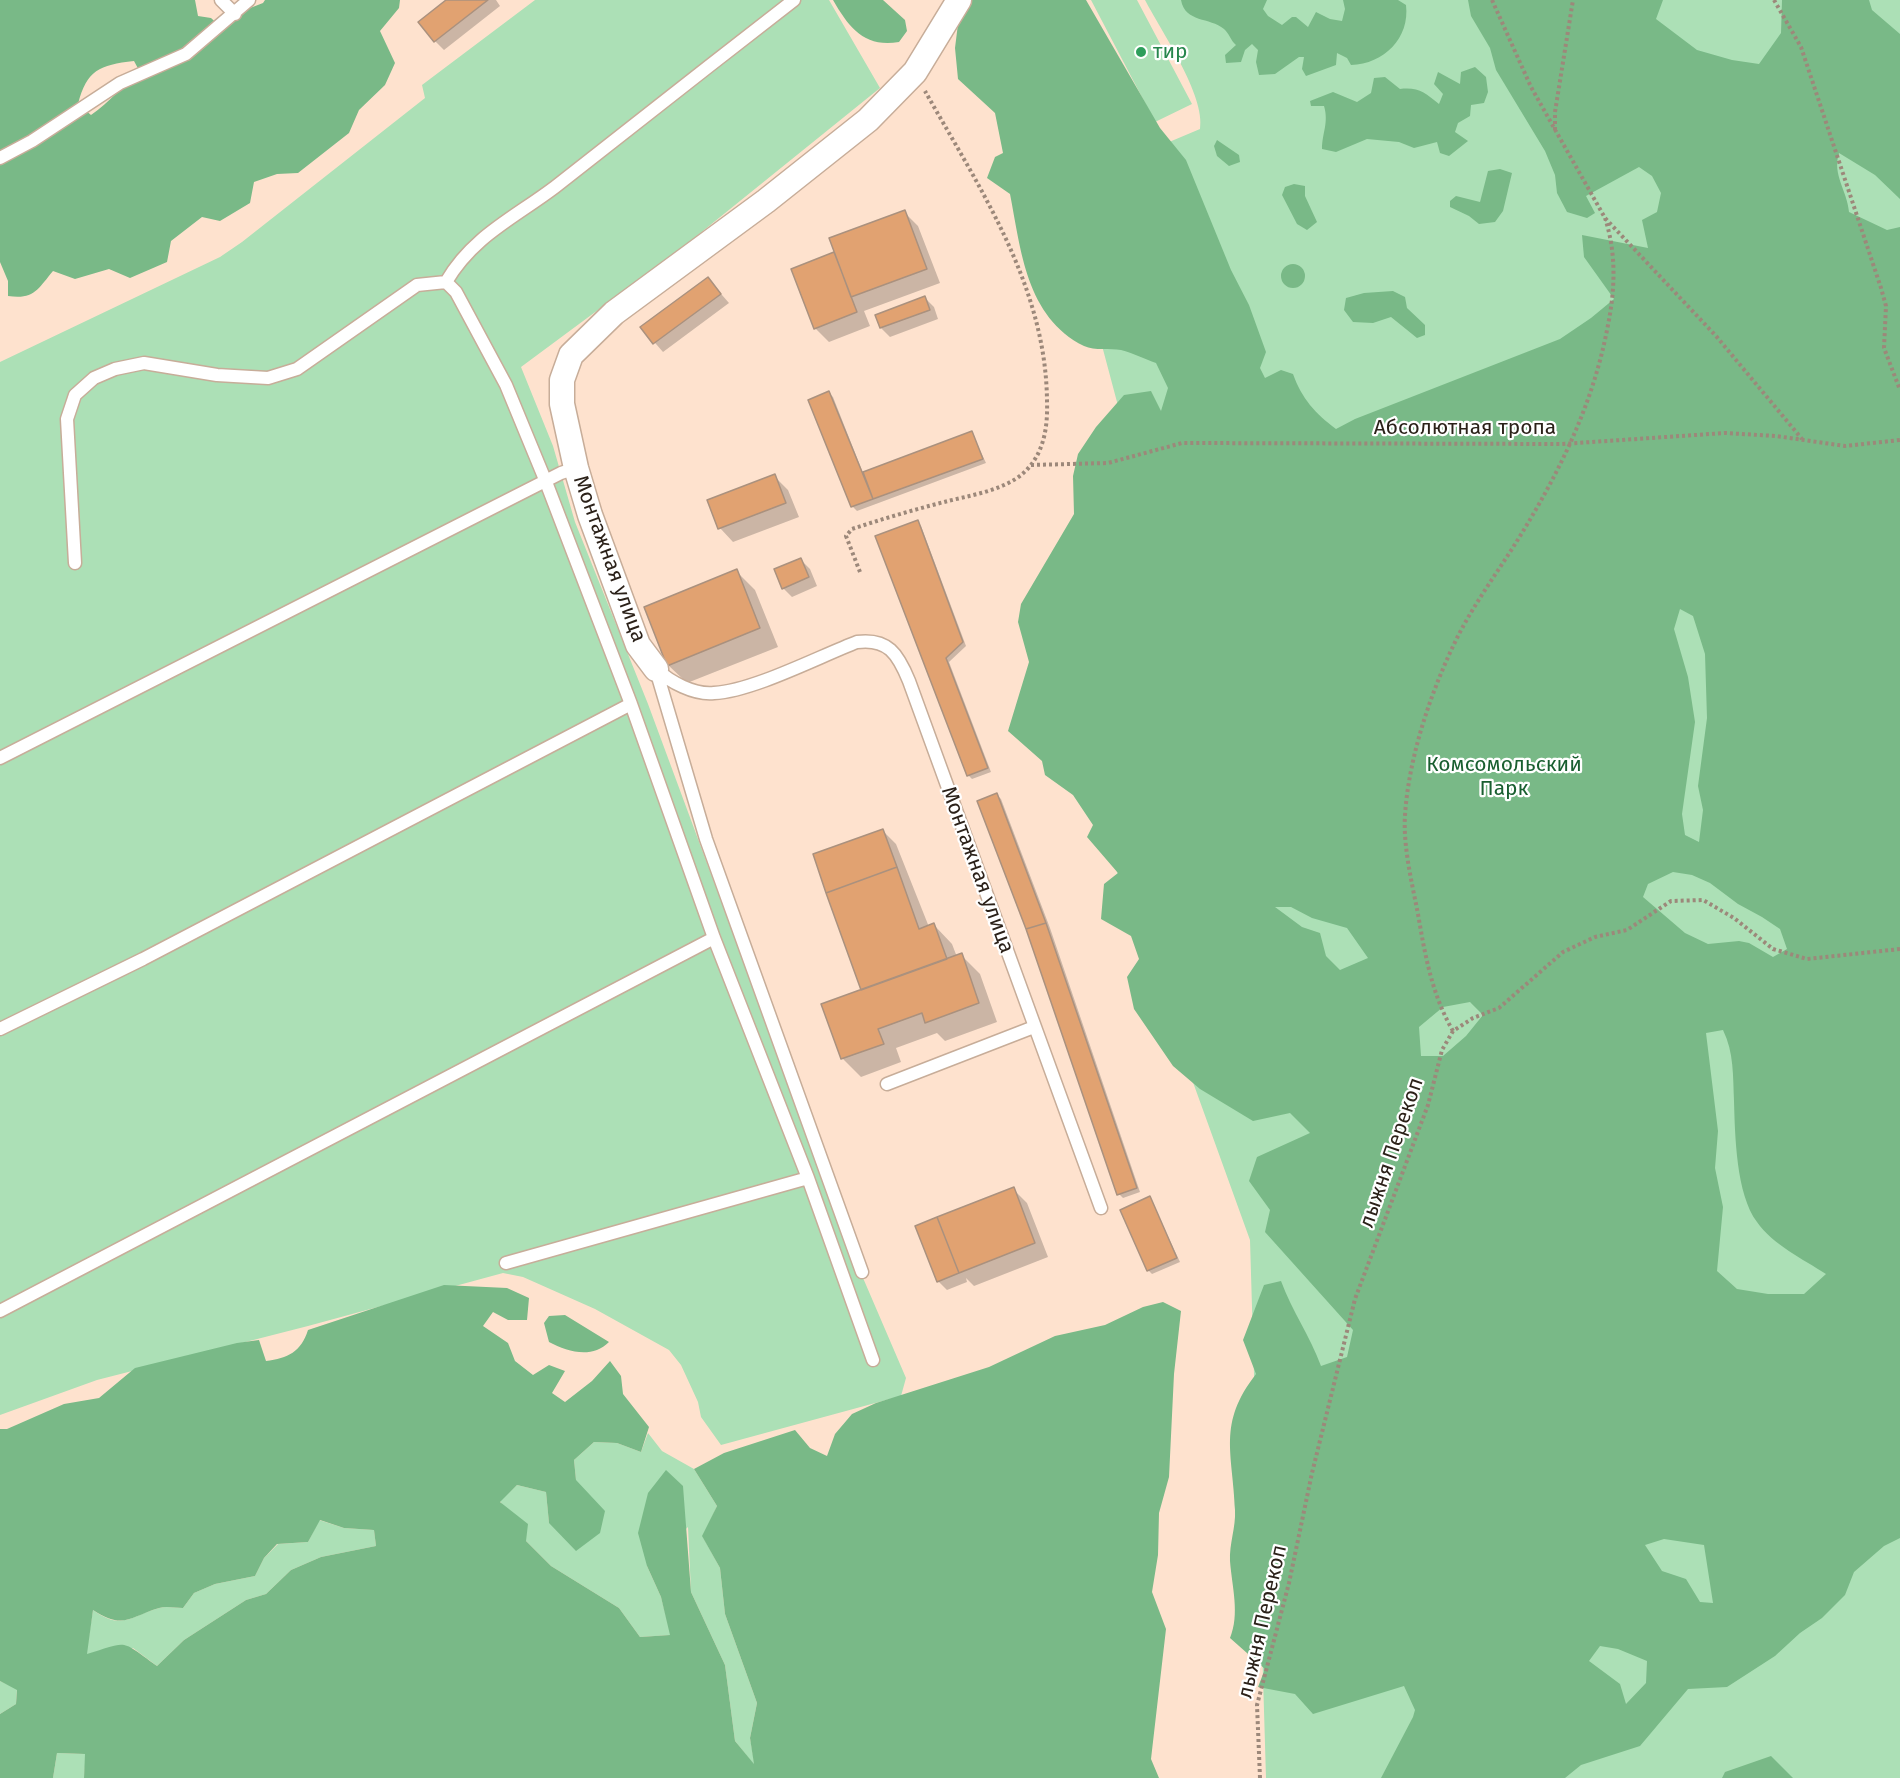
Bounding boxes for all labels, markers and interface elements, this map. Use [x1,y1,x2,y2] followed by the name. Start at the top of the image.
[1153,39,1188,65] place label: тир
[1134,45,1148,59] marker: тир
[1374,415,1556,441] street label: Абсолютная тропа
[567,472,651,646] street label: Монтажная улица
[1426,752,1582,802] park label: Комсомольский Парк
[935,783,1019,957] street label: Монтажная улица
[1355,1075,1429,1231] street label: лыжня Перекоп
[1233,1543,1293,1701] street label: лыжня Перекоп

